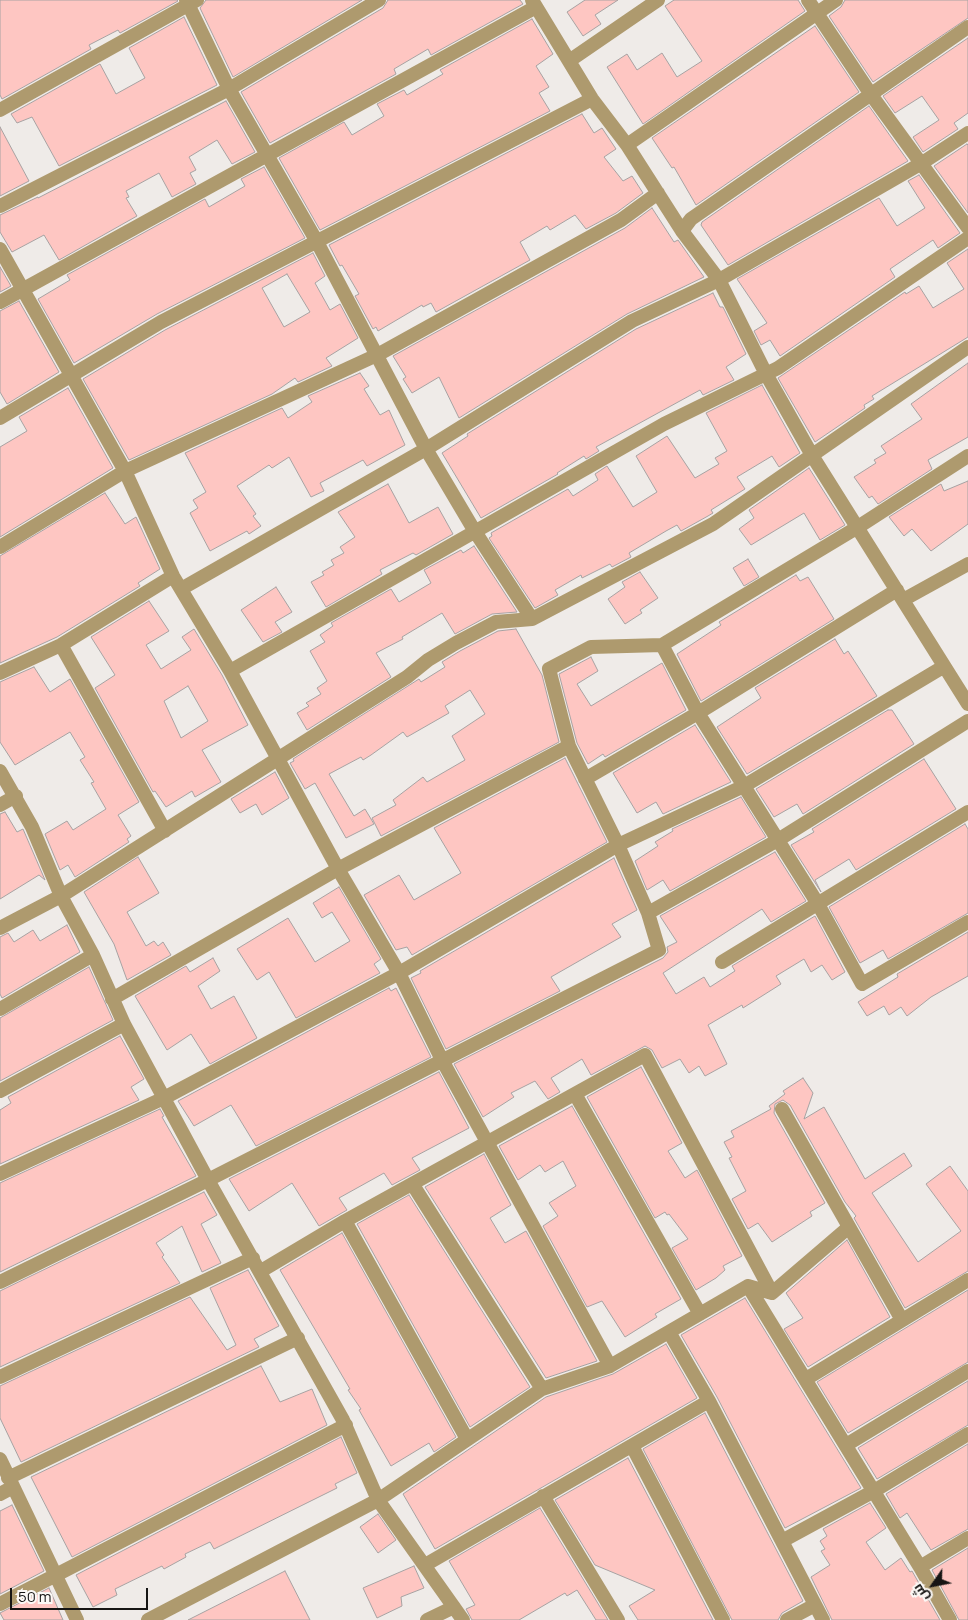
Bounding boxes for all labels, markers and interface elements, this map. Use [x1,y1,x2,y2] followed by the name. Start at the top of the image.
[908,1560,958,1610] north arrow
[12,1578,150,1610] scale bar
[907,1581,933,1606] text: ش
[18,1586,52,1607] text: 50 m

